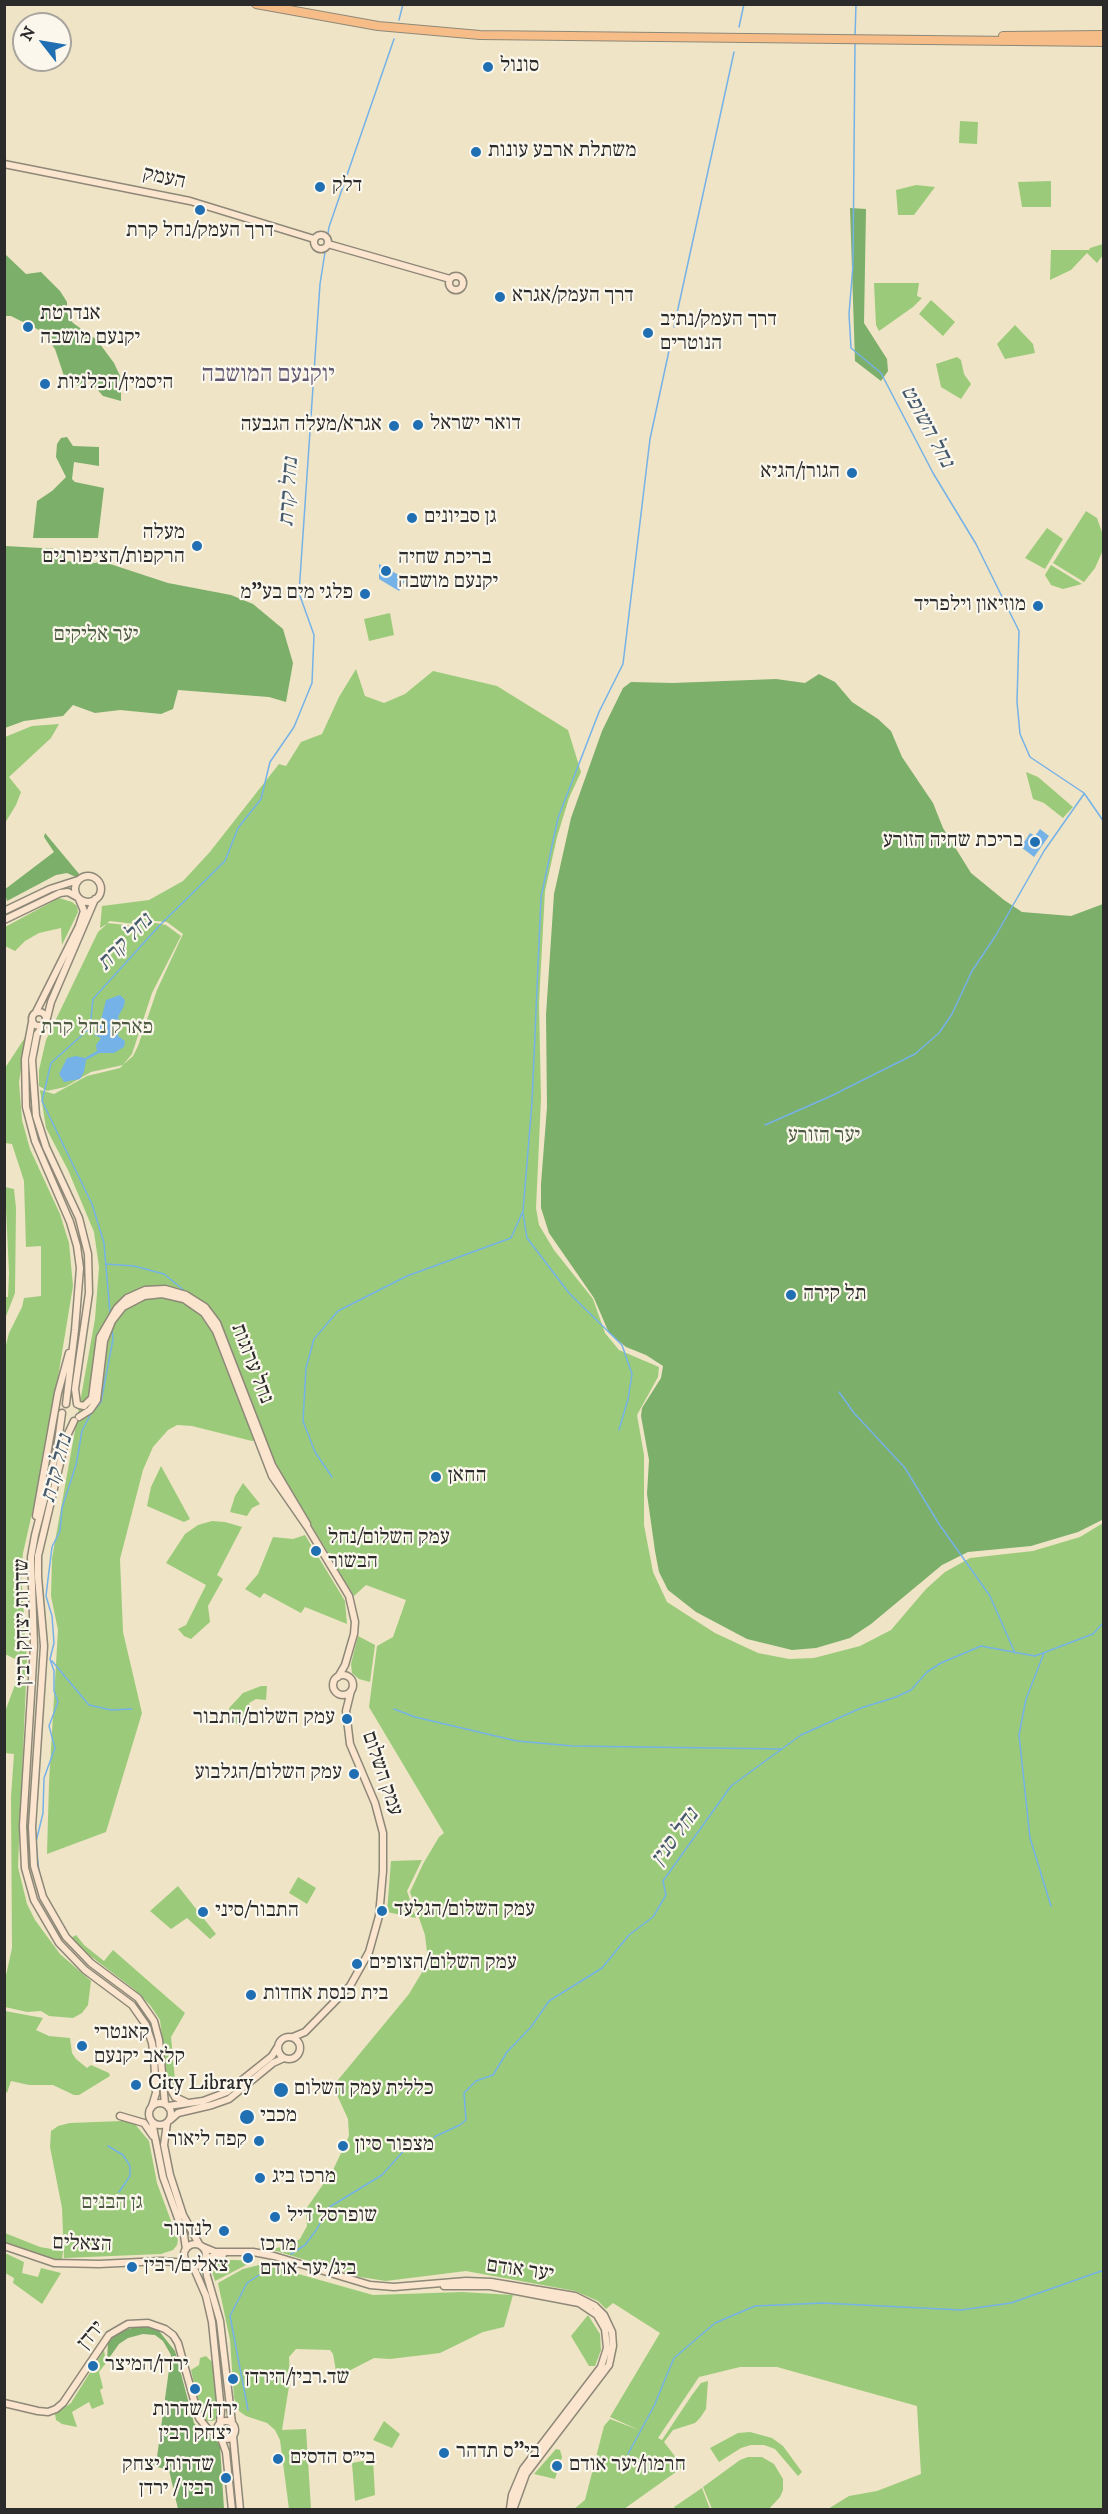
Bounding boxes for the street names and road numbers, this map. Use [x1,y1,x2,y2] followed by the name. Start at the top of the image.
[140,162,188,196] street label: העמק
[224,1320,278,1408] street label: נחל ערוגות
[10,1558,38,1686] street label: שדרות יצחק רבין
[355,1729,407,1819] street label: עמק השלום
[52,2231,112,2259] street label: הצאלים
[485,2254,555,2288] street label: יער אודם
[73,2317,111,2355] street label: ירדן

